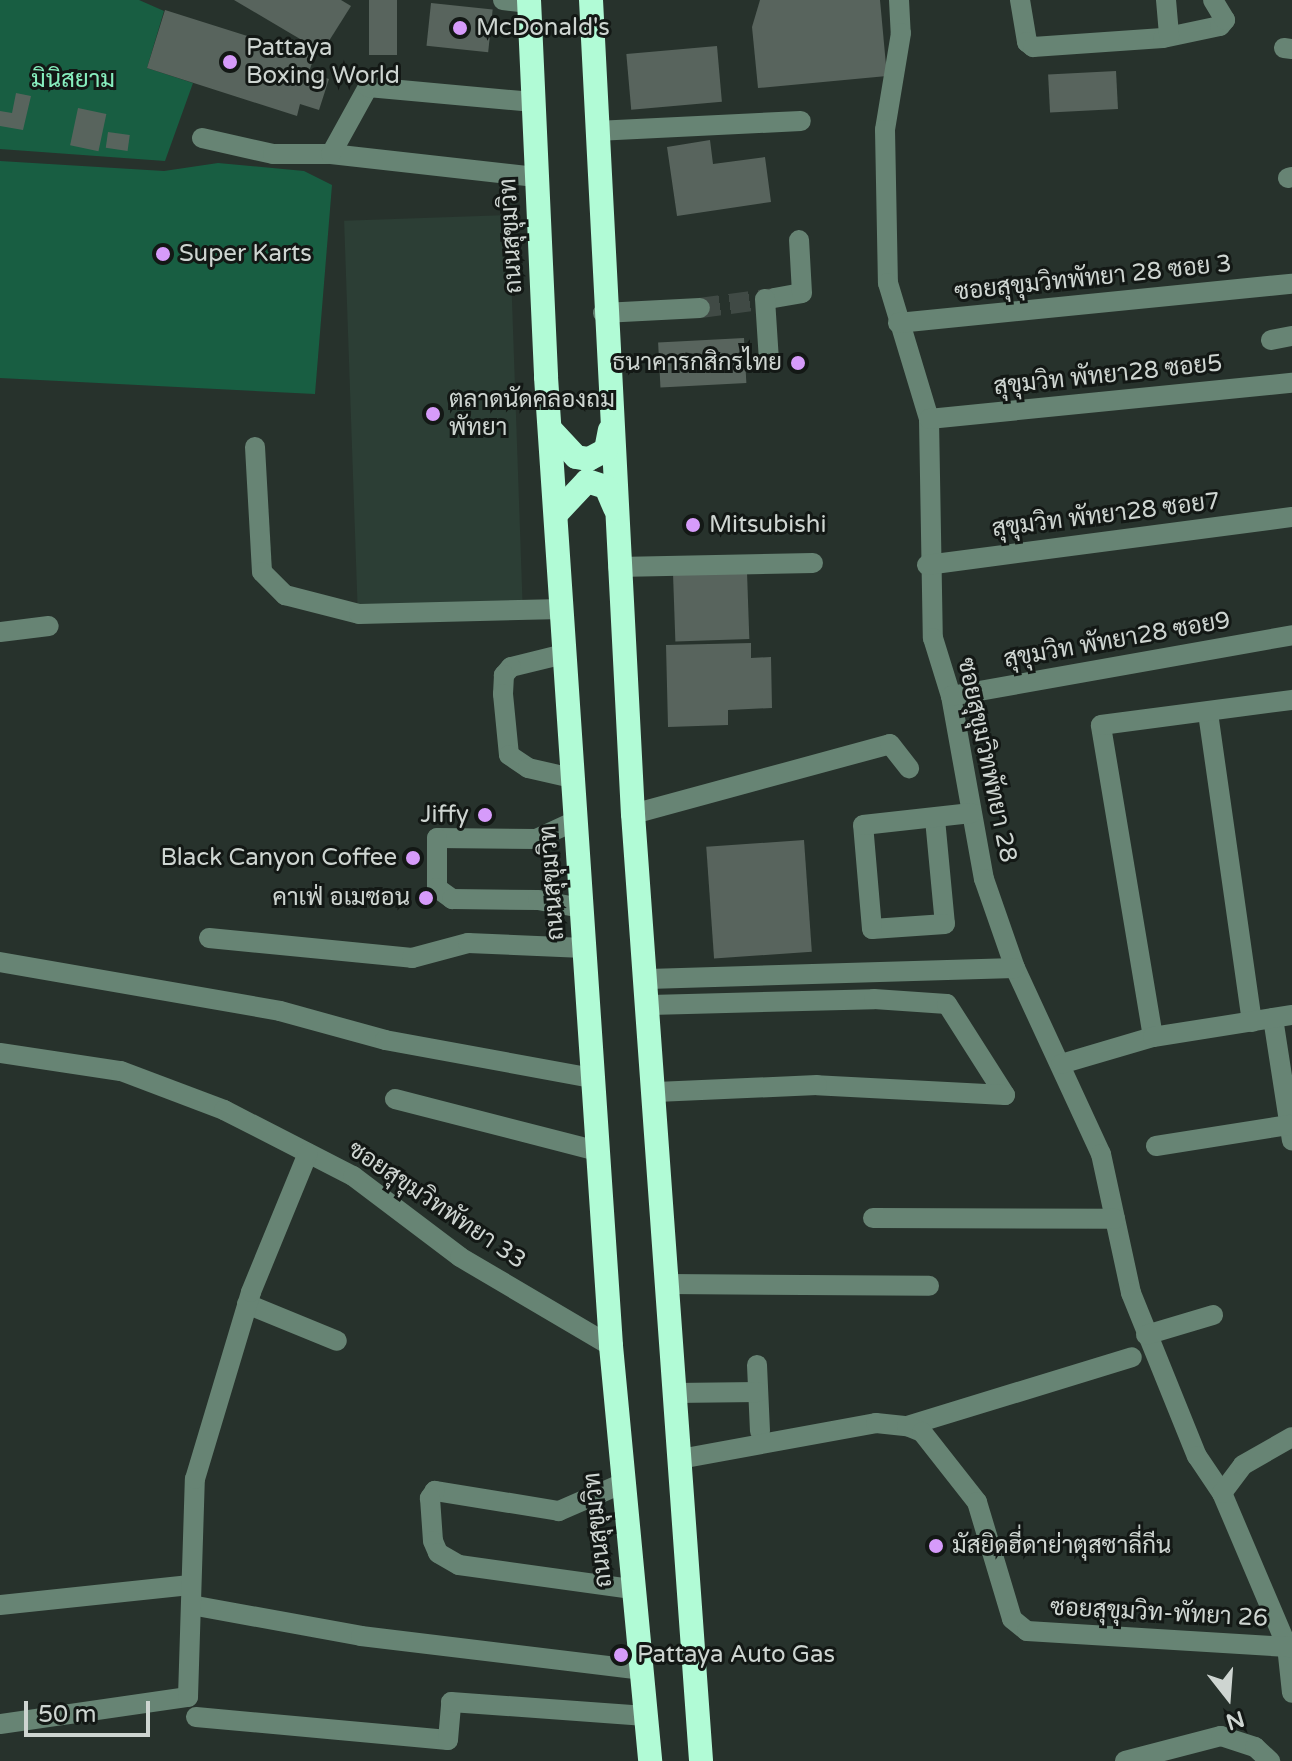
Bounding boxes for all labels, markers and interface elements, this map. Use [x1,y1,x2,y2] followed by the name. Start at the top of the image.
[476,14,610,42] place label: McDonald's
[451,19,469,37] marker: McDonald's
[246,34,400,90] place label: Pattaya Boxing World
[221,53,239,71] marker: Pattaya Boxing World
[31,66,115,94] park label: มินิสยาม
[494,178,528,294] street label: ถนนสุขุมวิท
[179,240,312,268] place label: Super Karts
[154,245,172,263] marker: Super Karts
[953,249,1233,307] street label: ซอยสุขุมวิทพัทยา 28 ซอย 3
[612,349,782,377] place label: ธนาคารกสิกรไทย
[992,349,1224,401] street label: สุขุมวิท พัทยา28 ซอย5
[789,354,807,372] marker: ธนาคารกสิกรไทย
[449,386,615,442] place label: ตลาดนัดคลองถม พัทยา
[424,405,442,423] marker: ตลาดนัดคลองถม พัทยา
[990,487,1222,543] street label: สุขุมวิท พัทยา28 ซอย7
[709,511,826,539] place label: Mitsubishi
[684,516,702,534] marker: Mitsubishi
[1001,606,1233,674] street label: สุขุมวิท พัทยา28 ซอย9
[951,655,1023,865] street label: ซอยสุขุมวิทพัทยา 28
[420,801,469,829] place label: Jiffy
[476,806,494,824] marker: Jiffy
[534,824,570,942] street label: ถนนสุขุมวิท
[160,844,397,872] place label: Black Canyon Coffee
[404,849,422,867] marker: Black Canyon Coffee
[273,884,410,912] place label: คาเฟ่ อเมซอน
[417,889,435,907] marker: คาเฟ่ อเมซอน
[343,1135,531,1275] street label: ซอยสุขุมวิทพัทยา 33
[578,1471,618,1589] street label: ถนนสุขุมวิท
[952,1532,1171,1560] place label: มัสยิดฮี่ดาย่าตุสซาลี่กีน
[927,1537,945,1555] marker: มัสยิดฮี่ดาย่าตุสซาลี่กีน
[1049,1593,1269,1633] street label: ซอยสุขุมวิท-พัทยา 26
[637,1641,835,1669] place label: Pattaya Auto Gas
[612,1646,630,1664] marker: Pattaya Auto Gas
[1188,1657,1268,1737] north arrow
[28,1685,154,1735] scale bar
[38,1700,96,1729] text: 50 m
[1223,1705,1247,1735] text: N

